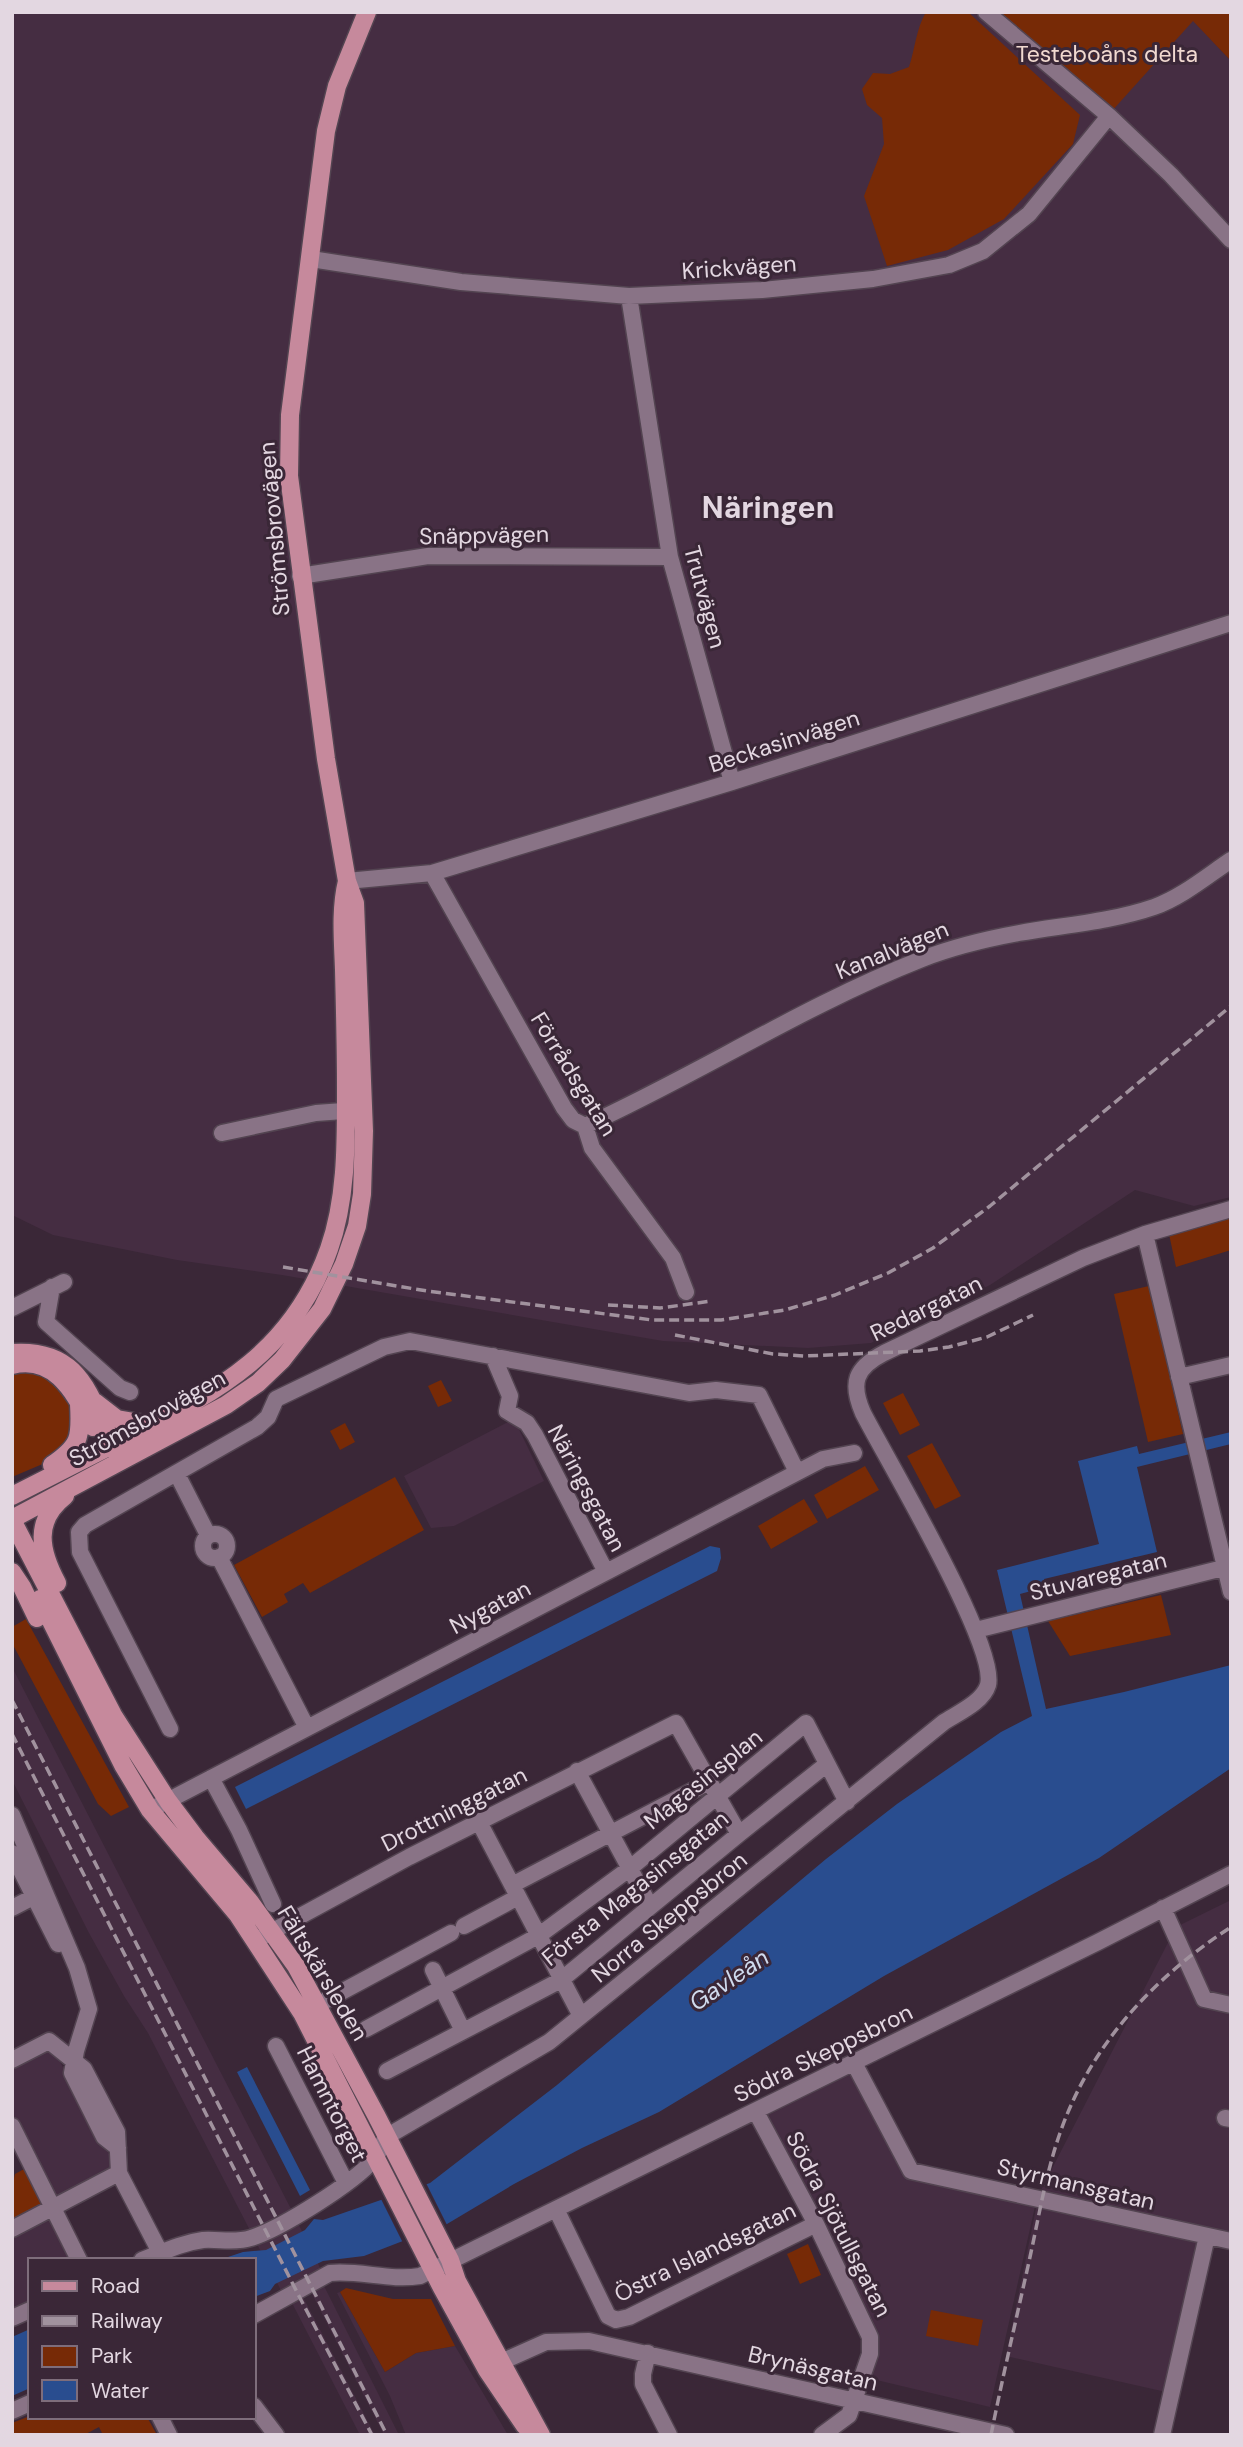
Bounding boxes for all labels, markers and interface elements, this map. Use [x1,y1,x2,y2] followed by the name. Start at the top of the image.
[1016,39,1198,69] park label: Testeboåns delta
[681,248,797,286] street label: Krickvägen
[251,441,297,617] street label: Strömsbrovägen
[702,488,834,527] district label: Näringen
[419,519,549,551] street label: Snäppvägen
[677,542,733,652] street label: Trutvägen
[705,703,863,779] street label: Beckasinvägen
[831,914,953,986] street label: Kanalvägen
[524,1006,624,1142] street label: Förrådsgatan
[865,1268,987,1348] street label: Redargatan
[63,1363,231,1473] street label: Strömsbrovägen
[541,1419,633,1557] street label: Näringsgatan
[1026,1544,1170,1608] street label: Stuvaregatan
[444,1573,536,1641] street label: Nygatan
[638,1722,768,1836] street label: Magasinsplan
[376,1759,532,1859] street label: Drottninggatan
[536,1804,734,1972] street label: Första Magasinsgatan
[585,1845,753,1989] street label: Norra Skeppsbron
[271,1900,375,2046] street label: Fältskärsleden
[683,1942,775,2018] water label: Gavleån
[729,1997,917,2109] street label: Södra Skeppsbron
[290,2041,374,2167] street label: Hamntorget
[779,2126,899,2322] street label: Södra Sjötullsgatan
[994,2151,1158,2217] street label: Styrmansgatan
[609,2195,801,2309] street label: Östra Islandsgatan
[28,2258,256,2419] legend
[91,2272,140,2300] text: Road
[91,2307,163,2335] text: Railway
[745,2339,881,2397] street label: Brynäsgatan
[91,2342,133,2370] text: Park
[91,2377,149,2405] text: Water

